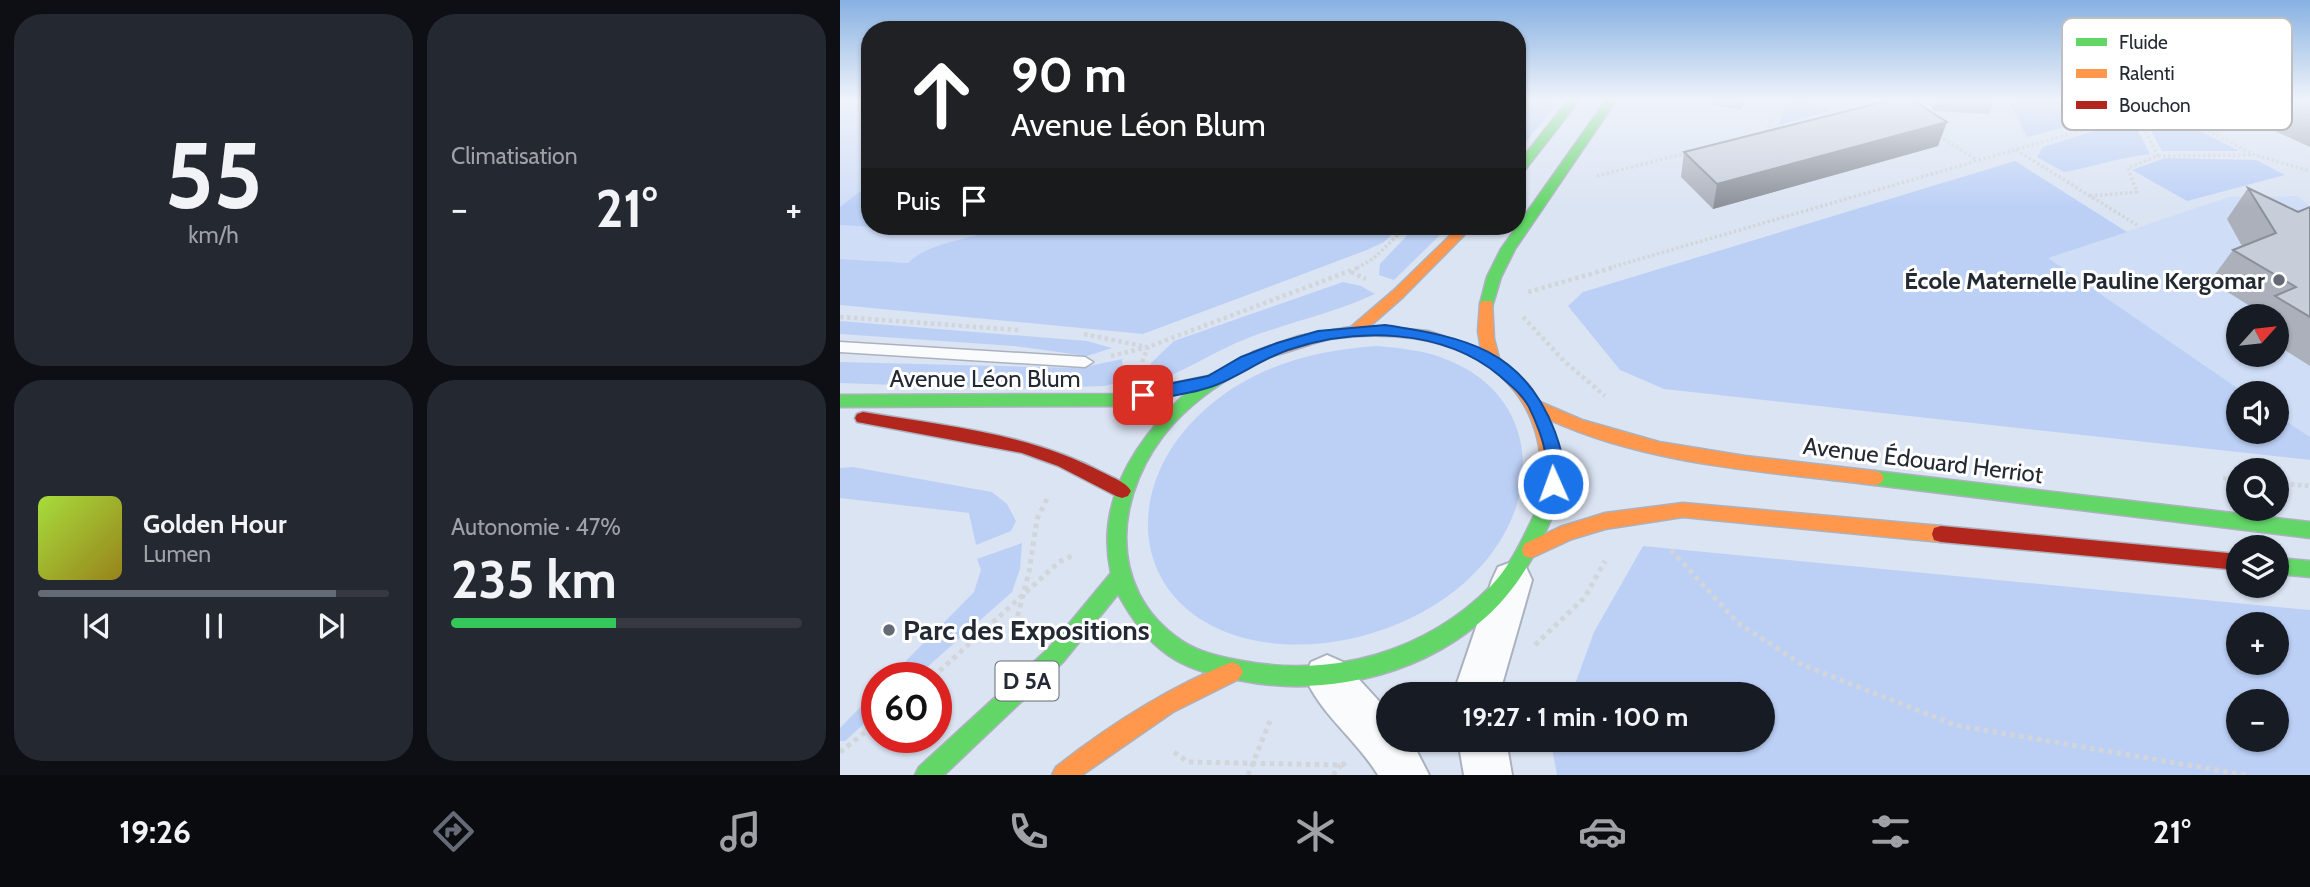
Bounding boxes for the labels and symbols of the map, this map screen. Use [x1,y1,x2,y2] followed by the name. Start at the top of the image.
[2062,18,2292,130] legend
[2119,31,2168,54] text: Fluide
[2119,62,2175,85] text: Ralenti
[2119,94,2191,117] text: Bouchon
[1904,266,2265,295] place label: École Maternelle Pauline Kergomar
[2271,272,2287,288] marker: École Maternelle Pauline Kergomar
[2226,304,2289,368] north arrow
[889,364,1081,393] street label: Avenue Léon Blum
[1113,365,1173,425] pin
[1801,431,2045,489] street label: Avenue Édouard Herriot
[1516,447,1590,521] position arrow
[903,613,1150,647] place label: Parc des Expositions
[881,622,897,638] marker: Parc des Expositions
[861,662,952,753] speed limit sign: 60
[996,662,1058,701] road number: D 5A

